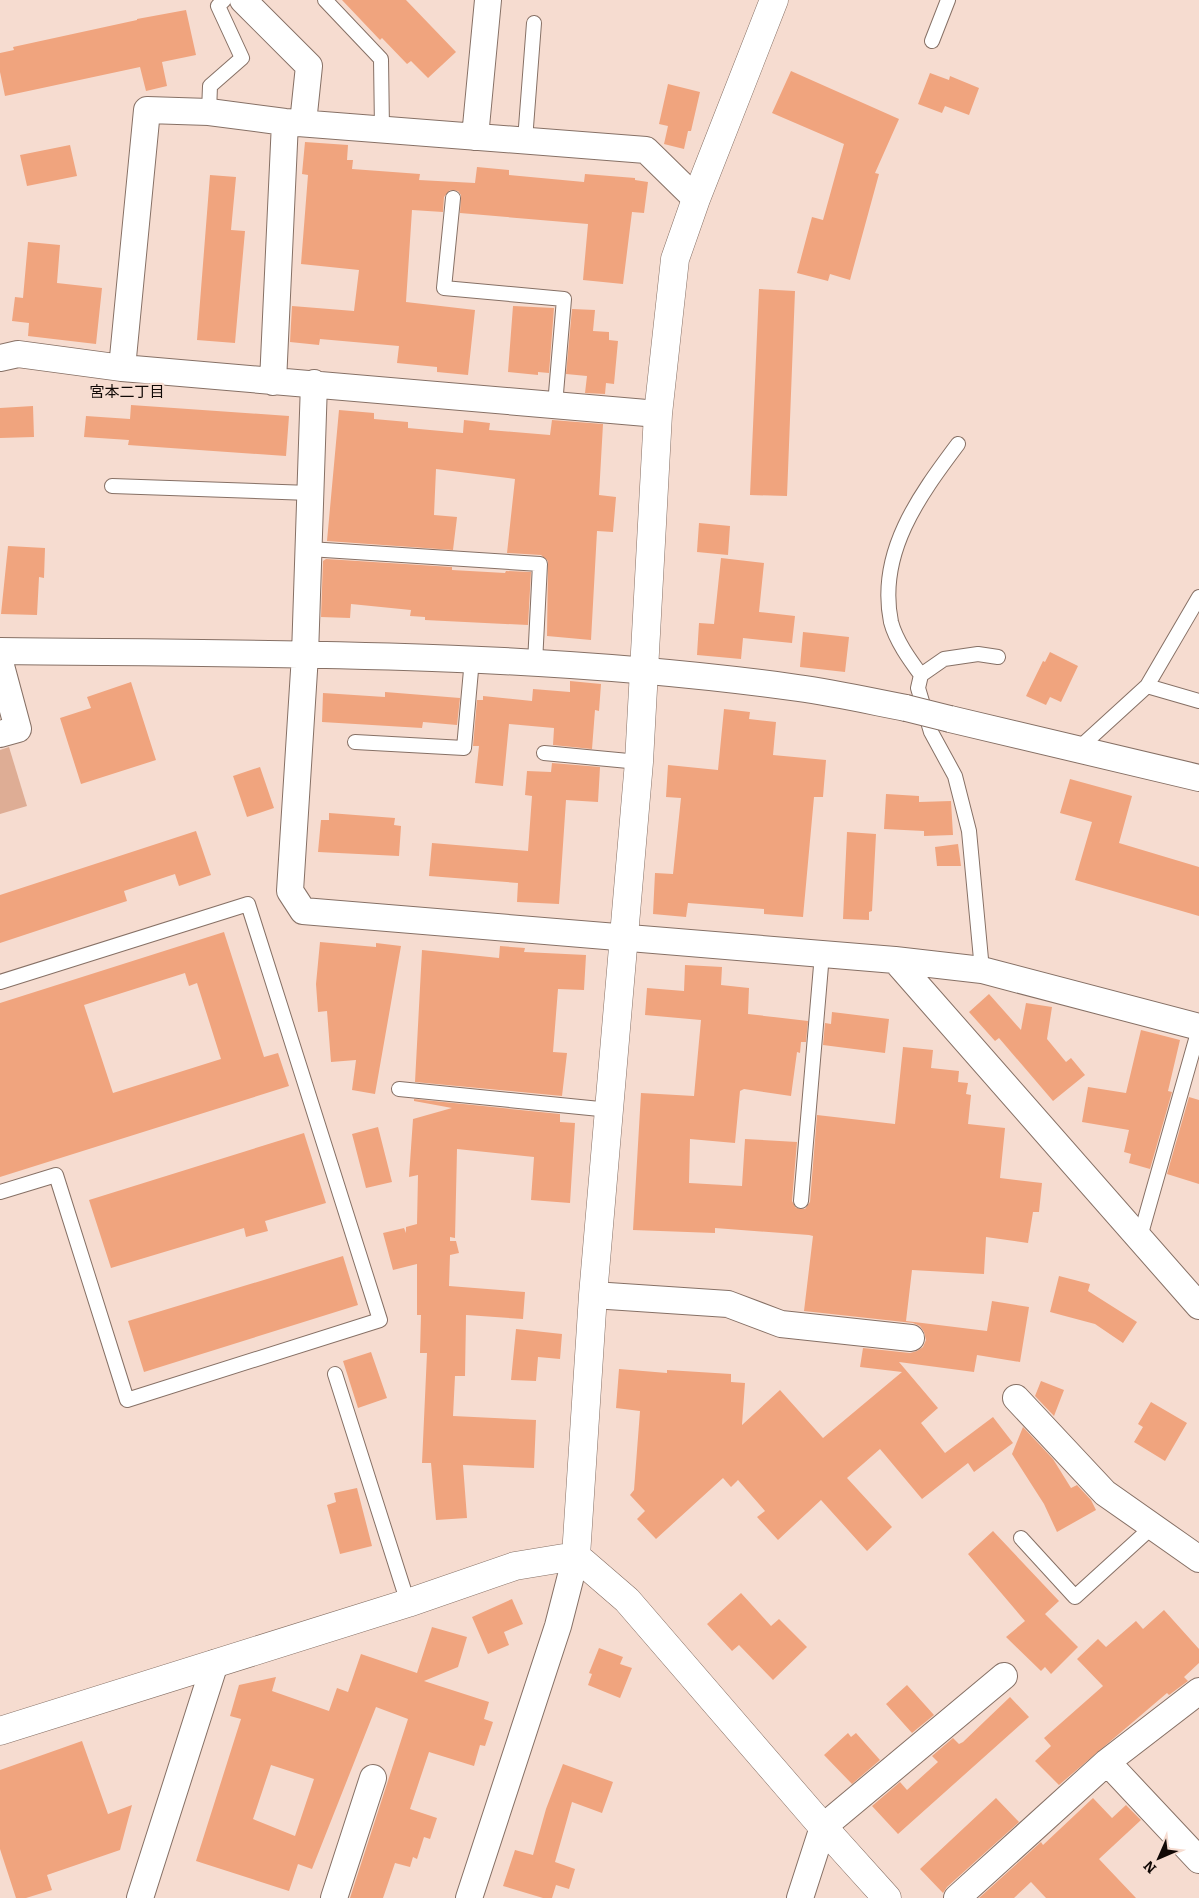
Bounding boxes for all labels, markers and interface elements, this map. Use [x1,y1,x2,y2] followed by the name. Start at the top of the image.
[89,383,165,401] district label: 宮本二丁目
[1134,1833,1184,1883] north arrow
[1140,1857,1160,1877] text: N

